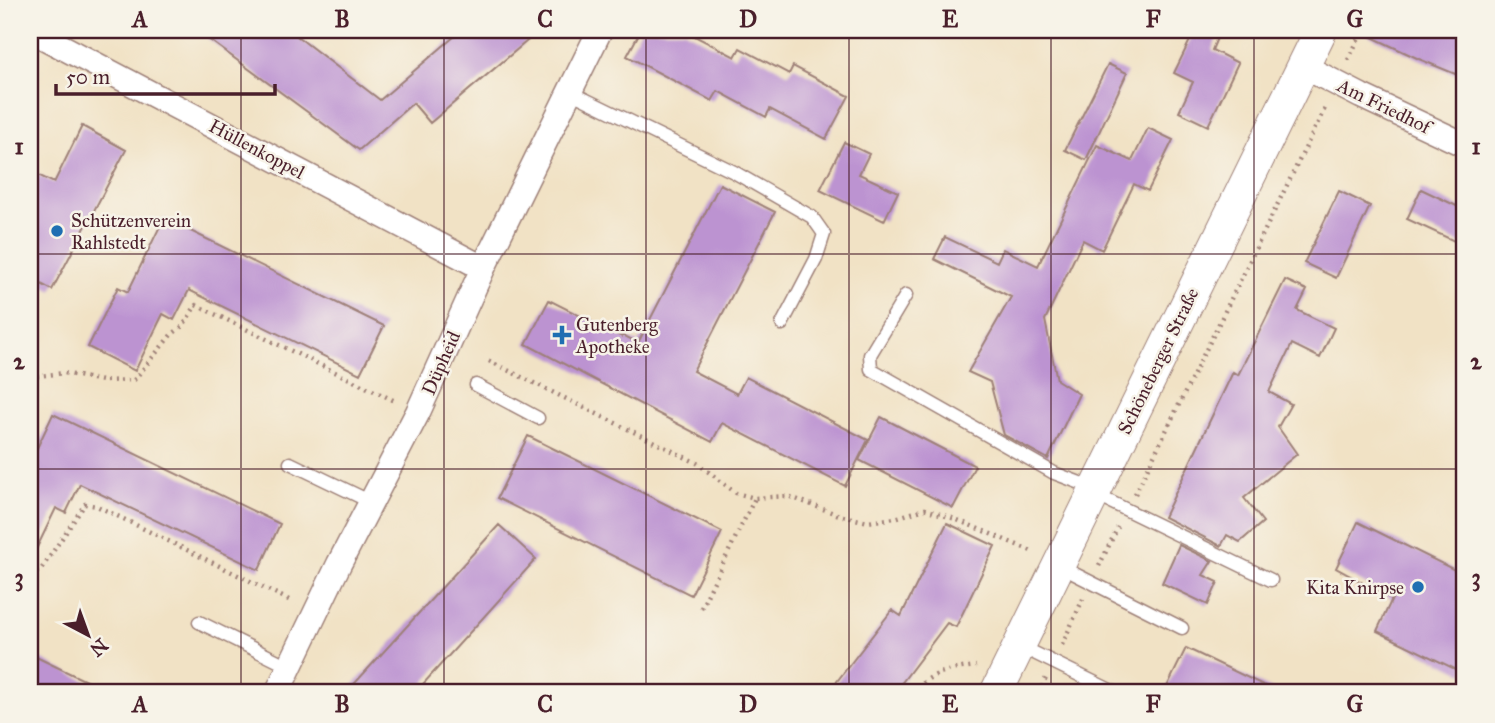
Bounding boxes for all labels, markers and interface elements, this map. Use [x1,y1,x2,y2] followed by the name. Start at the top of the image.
[130,5,148,33] text: A
[334,5,350,33] text: B
[537,5,553,33] text: C
[739,5,757,33] text: D
[942,5,959,33] text: E
[1145,5,1161,33] text: F
[1347,5,1364,33] text: G
[56,52,275,96] scale bar
[66,64,111,90] text: 50 m
[1333,73,1437,140] street label: Am Friedhof
[205,114,310,184] street label: Hüllenkoppel
[14,132,24,160] text: 1
[1471,132,1481,160] text: 1
[71,209,191,254] place label: Schützenverein Rahlstedt
[49,223,65,239] marker: Schützenverein Rahlstedt
[1113,284,1204,438] street label: Schöneberger Straße
[575,313,658,358] place label: Gutenberg Apotheke
[417,327,465,399] street label: Düpheid
[554,327,570,343] marker: Gutenberg Apotheke
[13,347,25,375] text: 2
[1470,347,1482,375] text: 2
[14,563,24,592] text: 3
[1471,563,1481,592] text: 3
[1306,576,1404,599] place label: Kita Knirpse
[1410,579,1426,595] marker: Kita Knirpse
[52,600,122,670] north arrow
[85,633,112,661] text: N
[130,690,148,718] text: A
[334,690,350,718] text: B
[537,690,553,718] text: C
[739,690,757,718] text: D
[942,690,959,718] text: E
[1145,690,1161,718] text: F
[1347,690,1364,718] text: G

